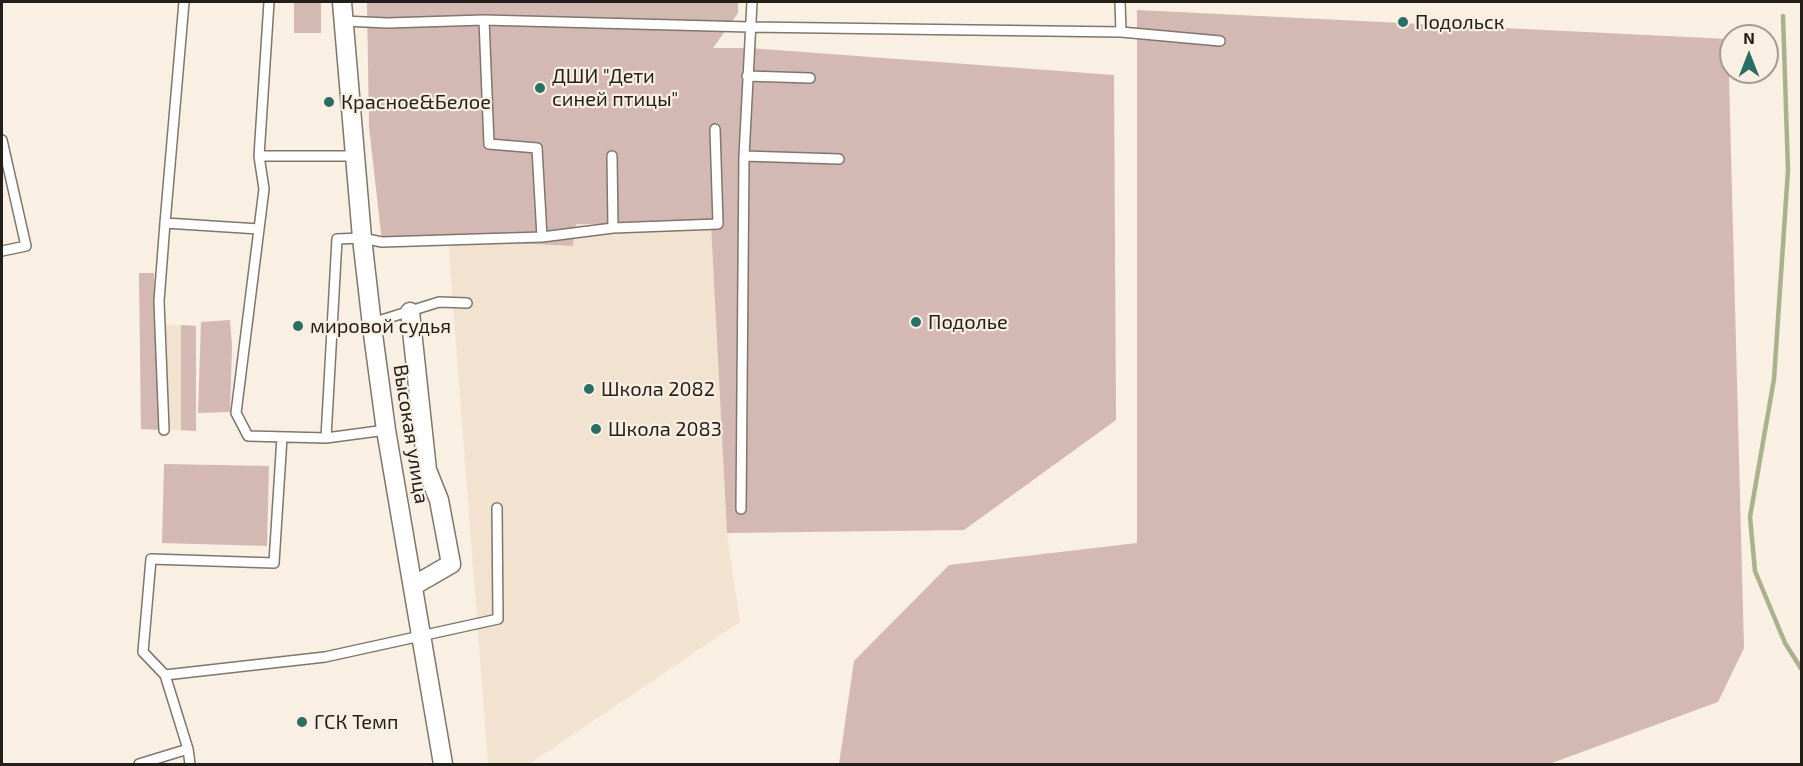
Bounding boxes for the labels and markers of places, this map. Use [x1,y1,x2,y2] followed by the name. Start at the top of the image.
[1415,10,1505,34] place label: Подольск
[1396,15,1410,29] marker: Подольск
[552,64,678,111] place label: ДШИ "Дети синей птицы"
[533,81,547,95] marker: ДШИ "Дети синей птицы"
[341,90,491,114] place label: Красное&Белое
[322,95,336,109] marker: Красное&Белое
[928,310,1008,334] place label: Подолье
[310,314,451,338] place label: мировой судья
[909,315,923,329] marker: Подолье
[291,319,305,333] marker: мировой судья
[601,377,715,401] place label: Школа 2082
[582,382,596,396] marker: Школа 2082
[608,417,722,441] place label: Школа 2083
[589,422,603,436] marker: Школа 2083
[314,710,399,734] place label: ГСК Темп
[295,715,309,729] marker: ГСК Темп

